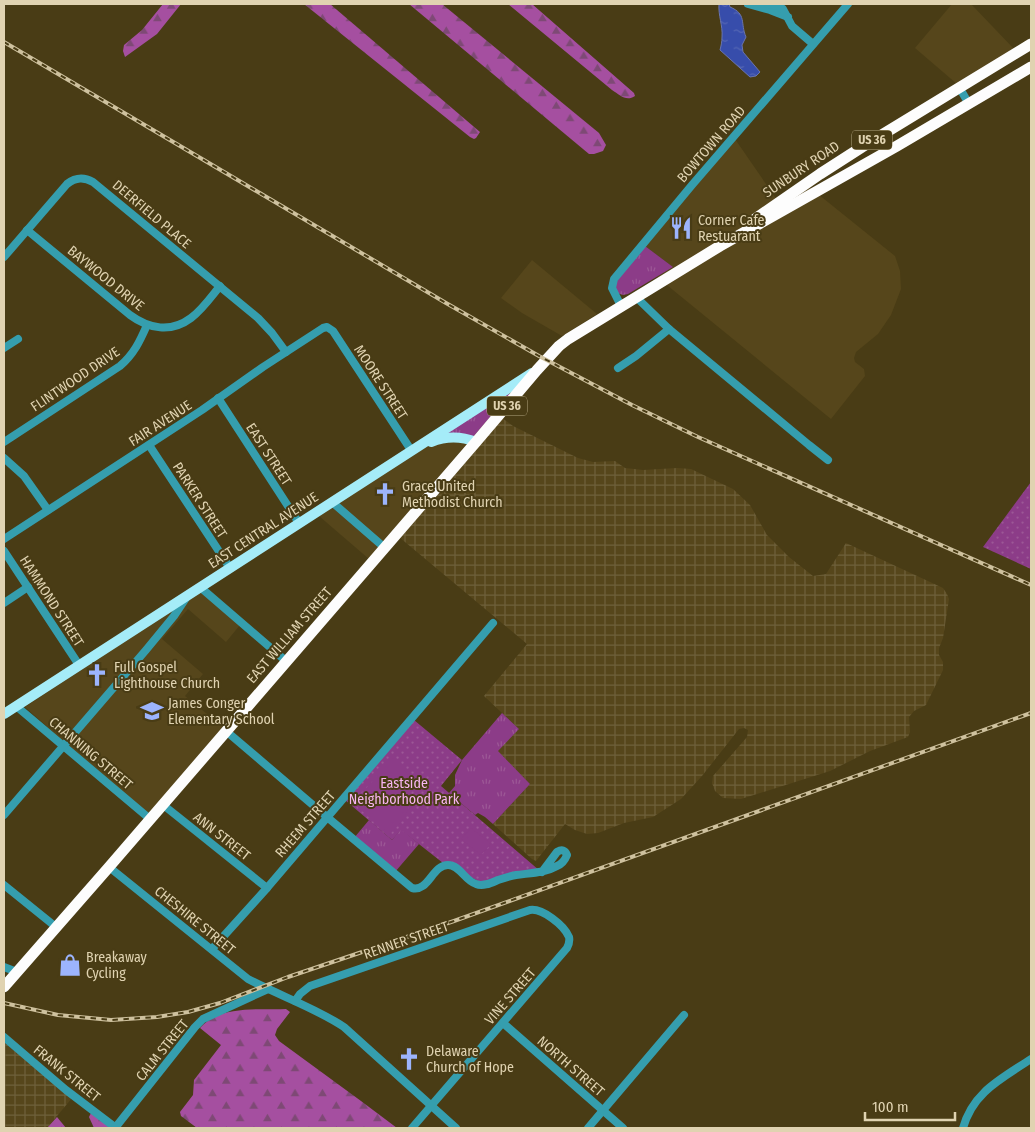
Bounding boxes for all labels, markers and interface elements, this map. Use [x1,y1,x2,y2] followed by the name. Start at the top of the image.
[674,103,749,186] street label: BOWTOWN ROAD
[852,130,892,150] road number: US 36
[760,138,843,201] street label: SUNBURY ROAD
[109,177,195,252] street label: DEERFIELD PLACE
[698,212,765,245] place label: Corner Cafe Restuarant
[668,215,694,241] restaurant icon: Corner Cafe Restuarant
[64,242,148,315] street label: BAYWOOD DRIVE
[350,342,411,423] street label: MOORE STREET
[28,343,123,415] street label: FLINTWOOD DRIVE
[487,396,527,416] road number: US 36
[126,397,195,450] street label: FAIR AVENUE
[242,420,295,489] street label: EAST STREET
[169,459,231,542] street label: PARKER STREET
[402,478,503,511] place label: Grace United Methodist Church
[372,481,398,507] church icon: Grace United Methodist Church
[205,488,322,572] street label: EAST CENTRAL AVENUE
[16,553,87,650] street label: HAMMOND STREET
[243,584,336,687] street label: EAST WILLIAM STREET
[114,659,220,692] place label: Full Gospel Lighthouse Church
[84,662,110,688] church icon: Full Gospel Lighthouse Church
[168,695,275,728] place label: James Conger Elementary School
[139,698,165,724] school or university icon: James Conger Elementary School
[45,714,136,794] street label: CHANNING STREET
[349,775,460,808] park label: Eastside Neighborhood Park
[272,787,339,861] street label: RHEEM STREET
[190,809,254,864] street label: ANN STREET
[151,883,239,958] street label: CHESHIRE STREET
[361,918,452,963] street label: RENNER STREET
[86,949,148,982] place label: Breakaway Cycling
[57,952,83,978] shop icon: Breakaway Cycling
[481,964,540,1028] street label: VINE STREET
[132,1016,193,1084] street label: CALM STREET
[534,1033,608,1100] street label: NORTH STREET
[30,1041,104,1106] street label: FRANK STREET
[426,1043,514,1076] place label: Delaware Church of Hope
[396,1046,422,1072] church icon: Delaware Church of Hope
[865,1090,955,1122] scale bar
[872,1098,909,1116] text: 100 m

